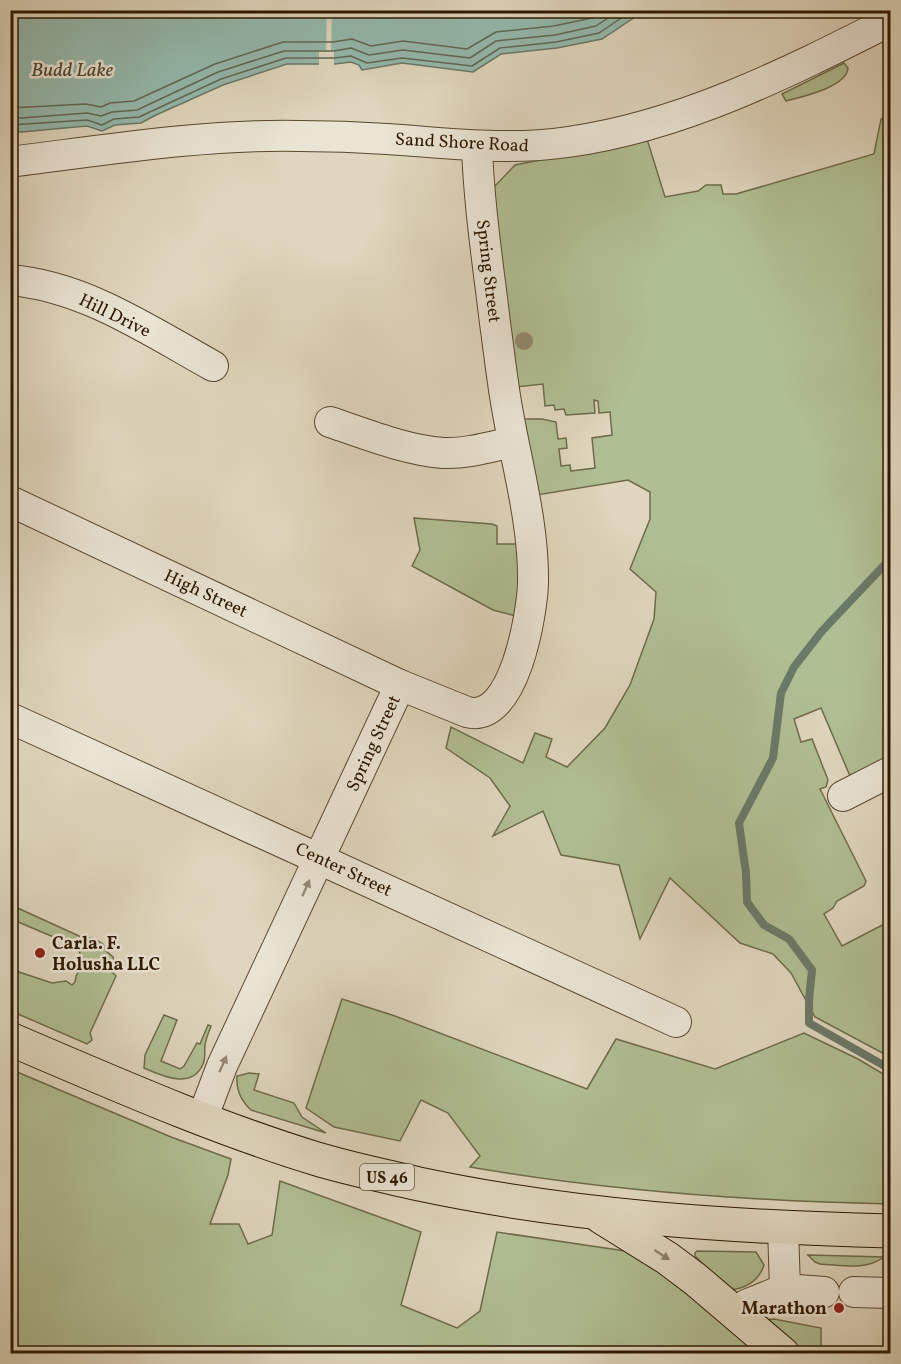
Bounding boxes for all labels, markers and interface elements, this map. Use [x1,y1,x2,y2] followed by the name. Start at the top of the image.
[31,57,114,85] water label: Budd Lake
[394,128,529,159] street label: Sand Shore Road
[469,218,506,324] street label: Spring Street
[74,288,155,345] street label: Hill Drive
[159,564,251,625] street label: High Street
[341,691,408,796] street label: Spring Street
[291,837,396,904] street label: Center Street
[302,879,311,897] one-way arrow
[52,932,160,978] place label: Carla. F. Holusha LLC
[33,946,47,960] marker: Carla. F. Holusha LLC
[218,1055,228,1073] one-way arrow
[360,1164,414,1190] road number: US 46
[653,1249,669,1261] one-way arrow
[741,1297,827,1322] place label: Marathon
[832,1301,846,1315] marker: Marathon

